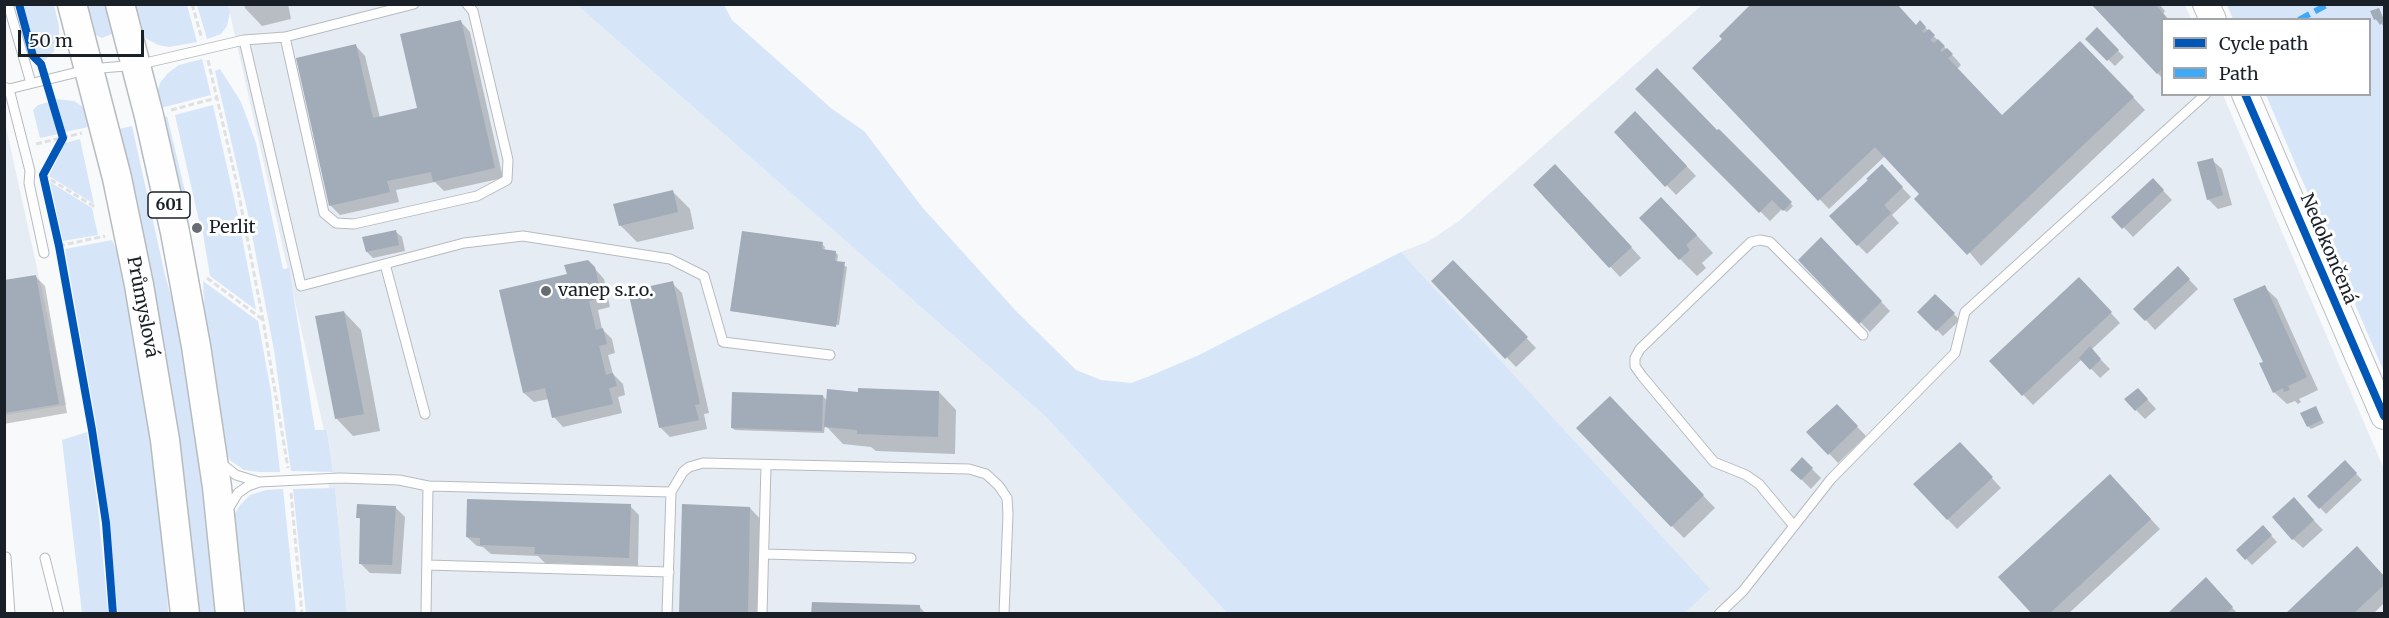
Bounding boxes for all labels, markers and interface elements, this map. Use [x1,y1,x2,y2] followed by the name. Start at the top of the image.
[21,18,147,56] scale bar
[2161,18,2371,96] legend
[29,29,73,52] text: 50 m
[2219,32,2308,55] text: Cycle path
[2219,62,2259,85] text: Path
[2295,190,2361,308] street label: Nedokončená
[148,192,190,218] road number: 601
[209,217,255,239] place label: Perlit
[190,221,204,235] marker: Perlit
[122,254,162,360] street label: Průmyslová
[558,280,654,302] place label: vanep s.r.o.
[539,284,553,298] marker: vanep s.r.o.

